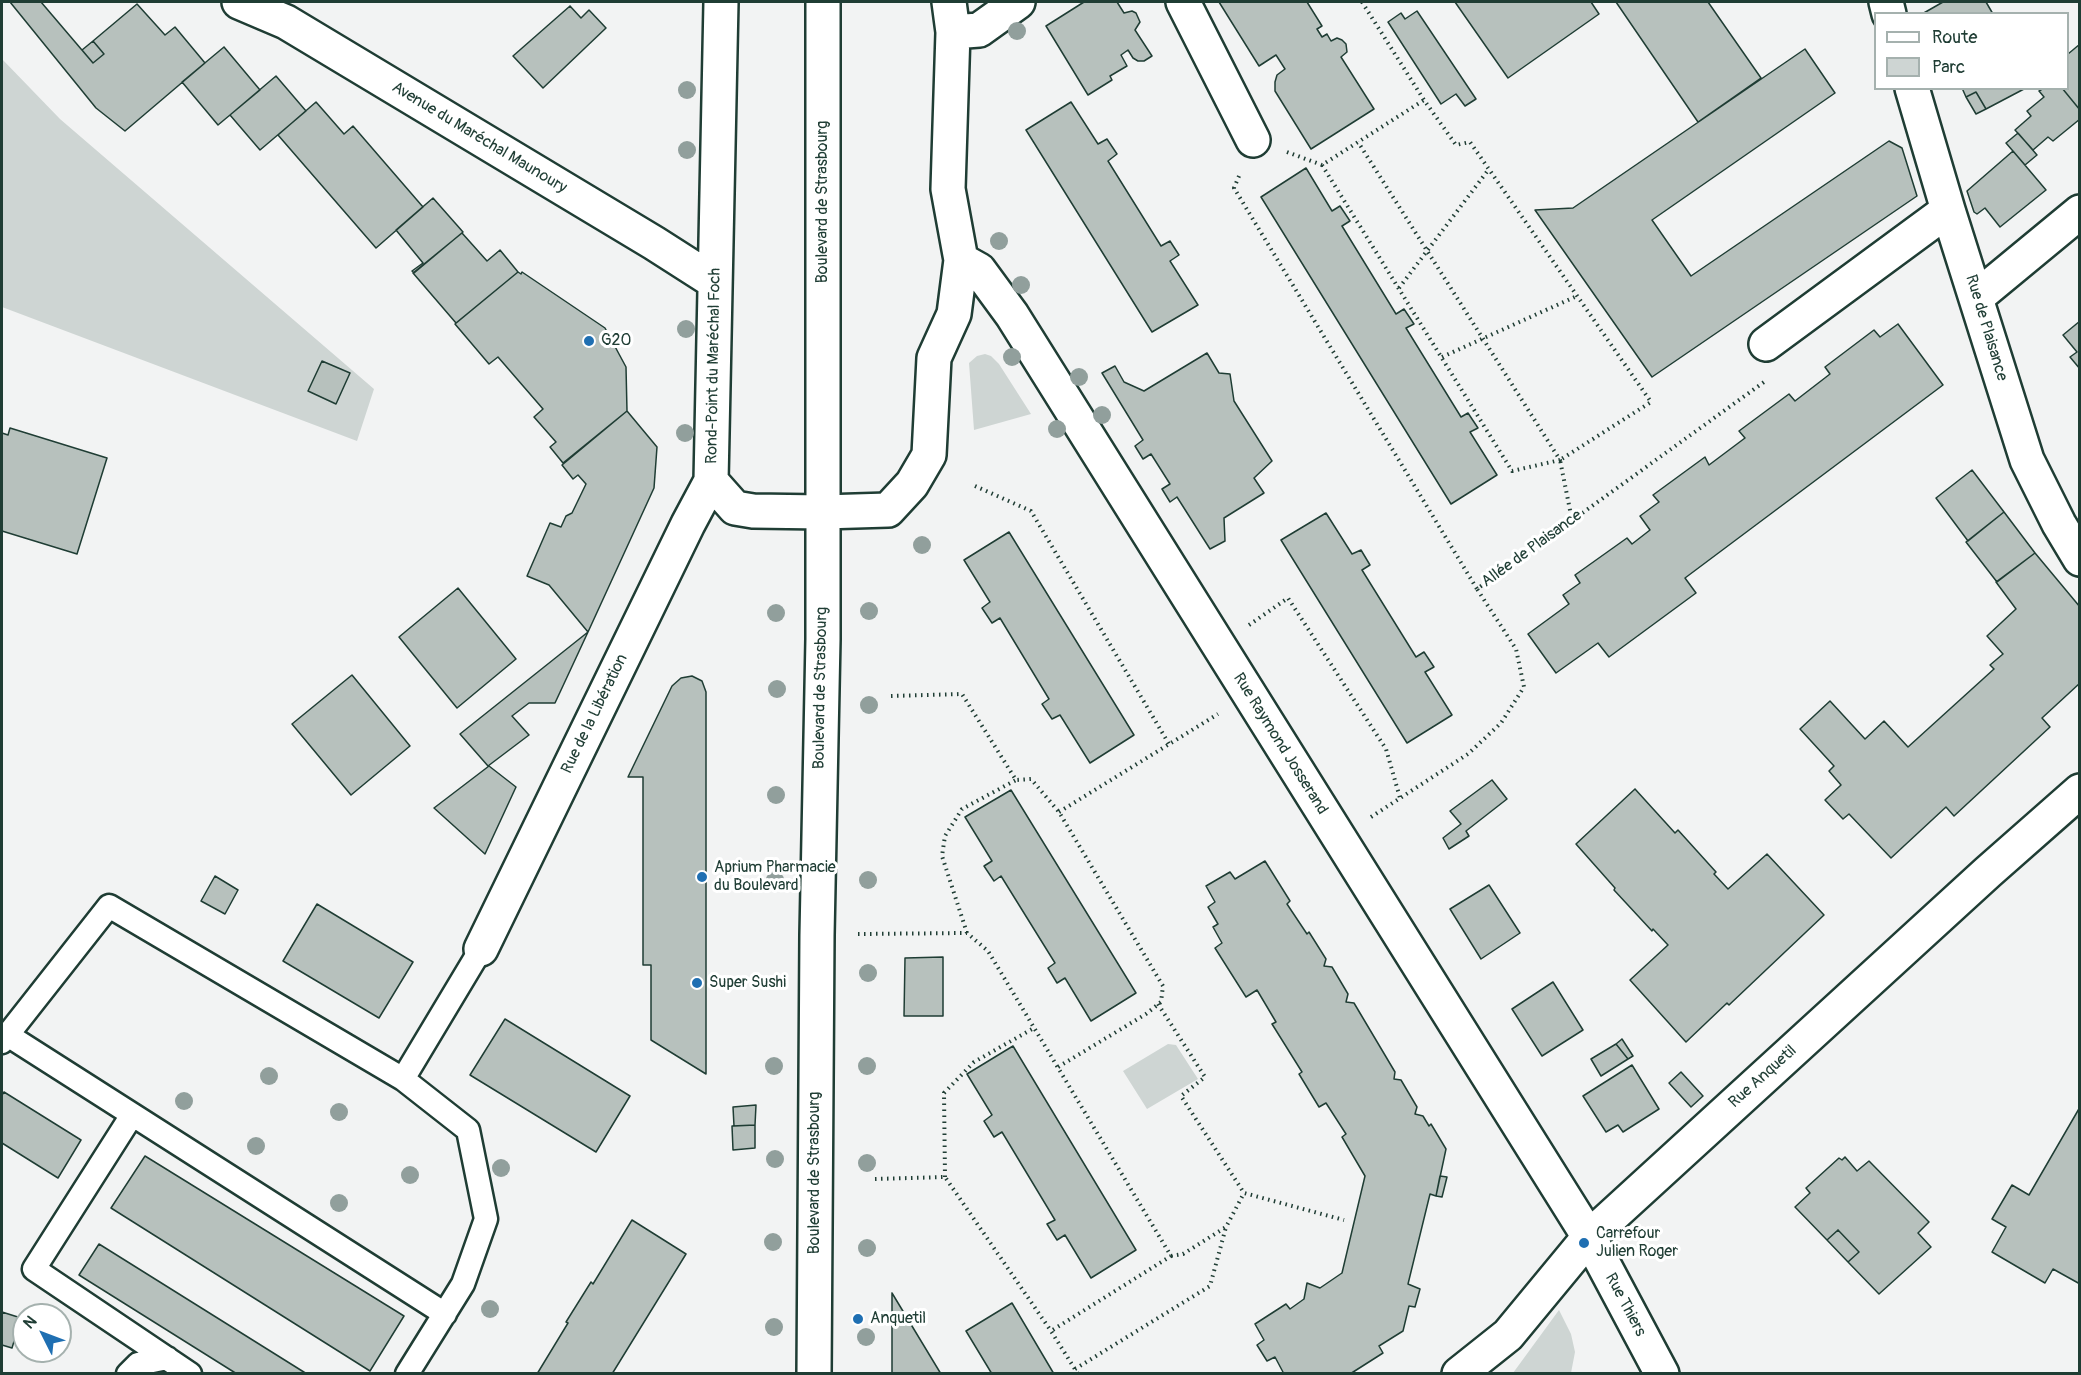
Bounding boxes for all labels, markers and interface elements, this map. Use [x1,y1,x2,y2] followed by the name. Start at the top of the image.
[1874,12,2069,90] legend
[1932,26,1977,49] text: Route
[1932,56,1965,79] text: Parc
[388,78,570,198] street label: Avenue du Maréchal Maunoury
[813,121,833,283] street label: Boulevard de Strasbourg
[703,268,725,464] street label: Rond-Point du Maréchal Foch
[1961,273,2011,383] street label: Rue de Plaisance
[601,331,631,351] place label: G20
[582,334,596,348] marker: G20
[1478,506,1586,592] street label: Allée de Plaisance
[810,607,832,769] street label: Boulevard de Strasbourg
[558,651,632,777] street label: Rue de la Libération
[1229,670,1331,818] street label: Rue Raymond Josserand
[714,858,836,896] place label: Aprium Pharmacie du Boulevard
[695,870,709,884] marker: Aprium Pharmacie du Boulevard
[709,973,786,993] place label: Super Sushi
[690,976,704,990] marker: Super Sushi
[1725,1042,1801,1112] street label: Rue Anquetil
[805,1092,825,1254] street label: Boulevard de Strasbourg
[1596,1224,1678,1262] place label: Carrefour Julien Roger
[1577,1236,1591,1250] marker: Carrefour Julien Roger
[1600,1270,1650,1340] street label: Rue Thiers
[12,1303,72,1363] north arrow
[870,1309,926,1329] place label: Anquetil
[19,1312,41,1333] text: N
[851,1312,865,1326] marker: Anquetil

